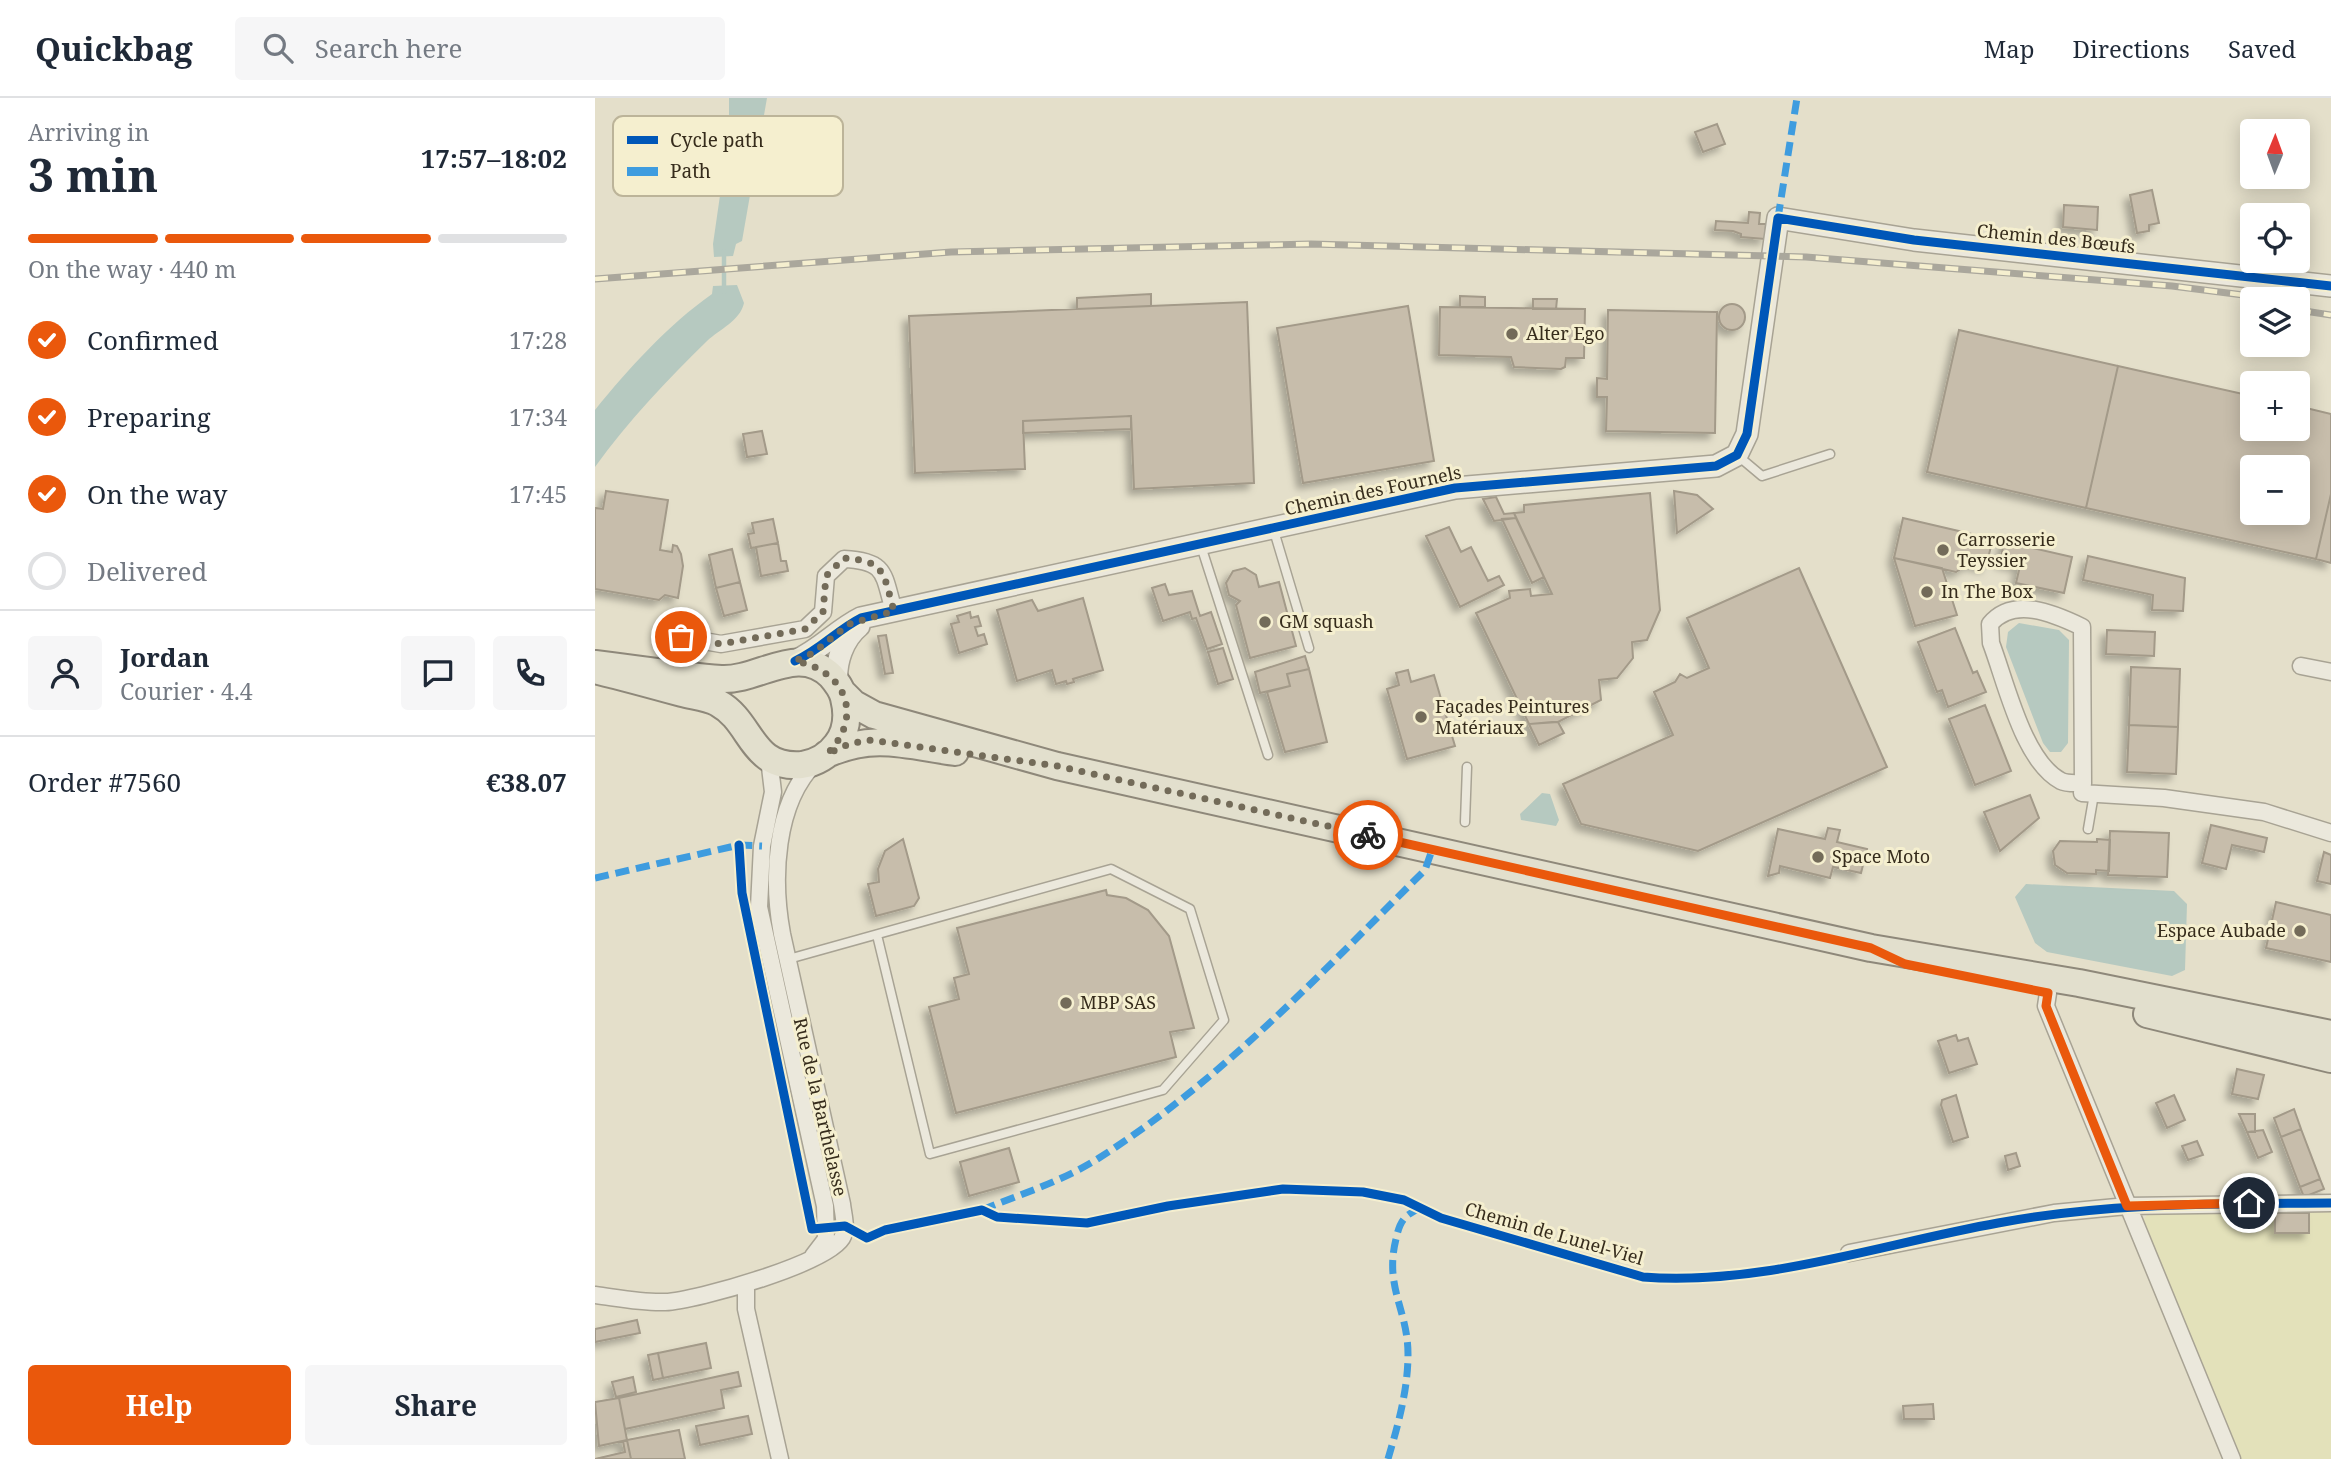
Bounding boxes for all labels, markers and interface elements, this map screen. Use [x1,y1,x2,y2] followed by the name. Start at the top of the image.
[235,17,725,80] search box
[35,26,193,71] text: Quickbag
[259,29,297,67] icon: search
[315,30,462,66] text: Search here
[1984,32,2035,65] text: Map
[2073,32,2190,65] text: Directions
[2228,32,2296,65] text: Saved
[28,116,149,148] text: Arriving in
[613,116,843,196] legend
[2240,119,2310,189] north arrow
[2240,119,2310,525] map controls
[670,127,764,153] text: Cycle path
[421,140,567,176] text: 17:57–18:02
[28,143,158,205] text: 3 min
[670,158,711,184] text: Path
[2240,203,2310,273] button: locate
[1976,218,2136,258] street label: Chemin des Bœufs
[28,253,236,285] text: On the way · 440 m
[2240,287,2310,357] button: layers
[28,321,66,359] icon: check
[1526,321,1605,345] place label: Alter Ego
[87,322,219,358] text: Confirmed
[509,324,567,356] text: 17:28
[1504,326,1520,342] marker: Alter Ego
[2240,371,2310,441] button: +
[28,398,66,436] icon: check
[87,399,211,435] text: Preparing
[509,401,567,433] text: 17:34
[2240,455,2310,525] button: −
[1282,460,1463,520] street label: Chemin des Fournels
[28,475,66,513] icon: check
[87,476,227,512] text: On the way
[509,478,567,510] text: 17:45
[1957,527,2055,572] place label: Carrosserie Teyssier
[1935,542,1951,558] marker: Carrosserie Teyssier
[87,553,207,589] text: Delivered
[1941,579,2034,603] place label: In The Box
[1919,584,1935,600] marker: In The Box
[651,607,711,667] pin
[1279,609,1374,633] place label: GM squash
[1257,614,1273,630] marker: GM squash
[662,618,700,656] icon: bag
[28,636,102,710] button: person
[401,636,475,710] button: chat
[493,636,567,710] button: phone
[120,639,210,675] text: Jordan
[120,675,253,707] text: Courier · 4.4
[1435,694,1589,739] place label: Façades Peintures Matériaux
[1413,709,1429,725] marker: Façades Peintures Matériaux
[28,764,181,800] text: Order #7560
[486,764,567,800] text: €38.07
[1333,800,1403,870] courier
[1349,816,1387,854] icon: bike
[1832,844,1930,868] place label: Space Moto
[1810,849,1826,865] marker: Space Moto
[2157,918,2286,942] place label: Espace Aubade
[2292,923,2308,939] marker: Espace Aubade
[1080,990,1156,1014] place label: MBP SAS
[1058,995,1074,1011] marker: MBP SAS
[789,1015,853,1198] street label: Rue de la Barthelasse
[2219,1173,2279,1233] pin
[2230,1184,2268,1222] icon: home
[1462,1196,1647,1270] street label: Chemin de Lunel-Viel
[28,1365,291,1445] button: Help
[305,1365,567,1445] button: Share

